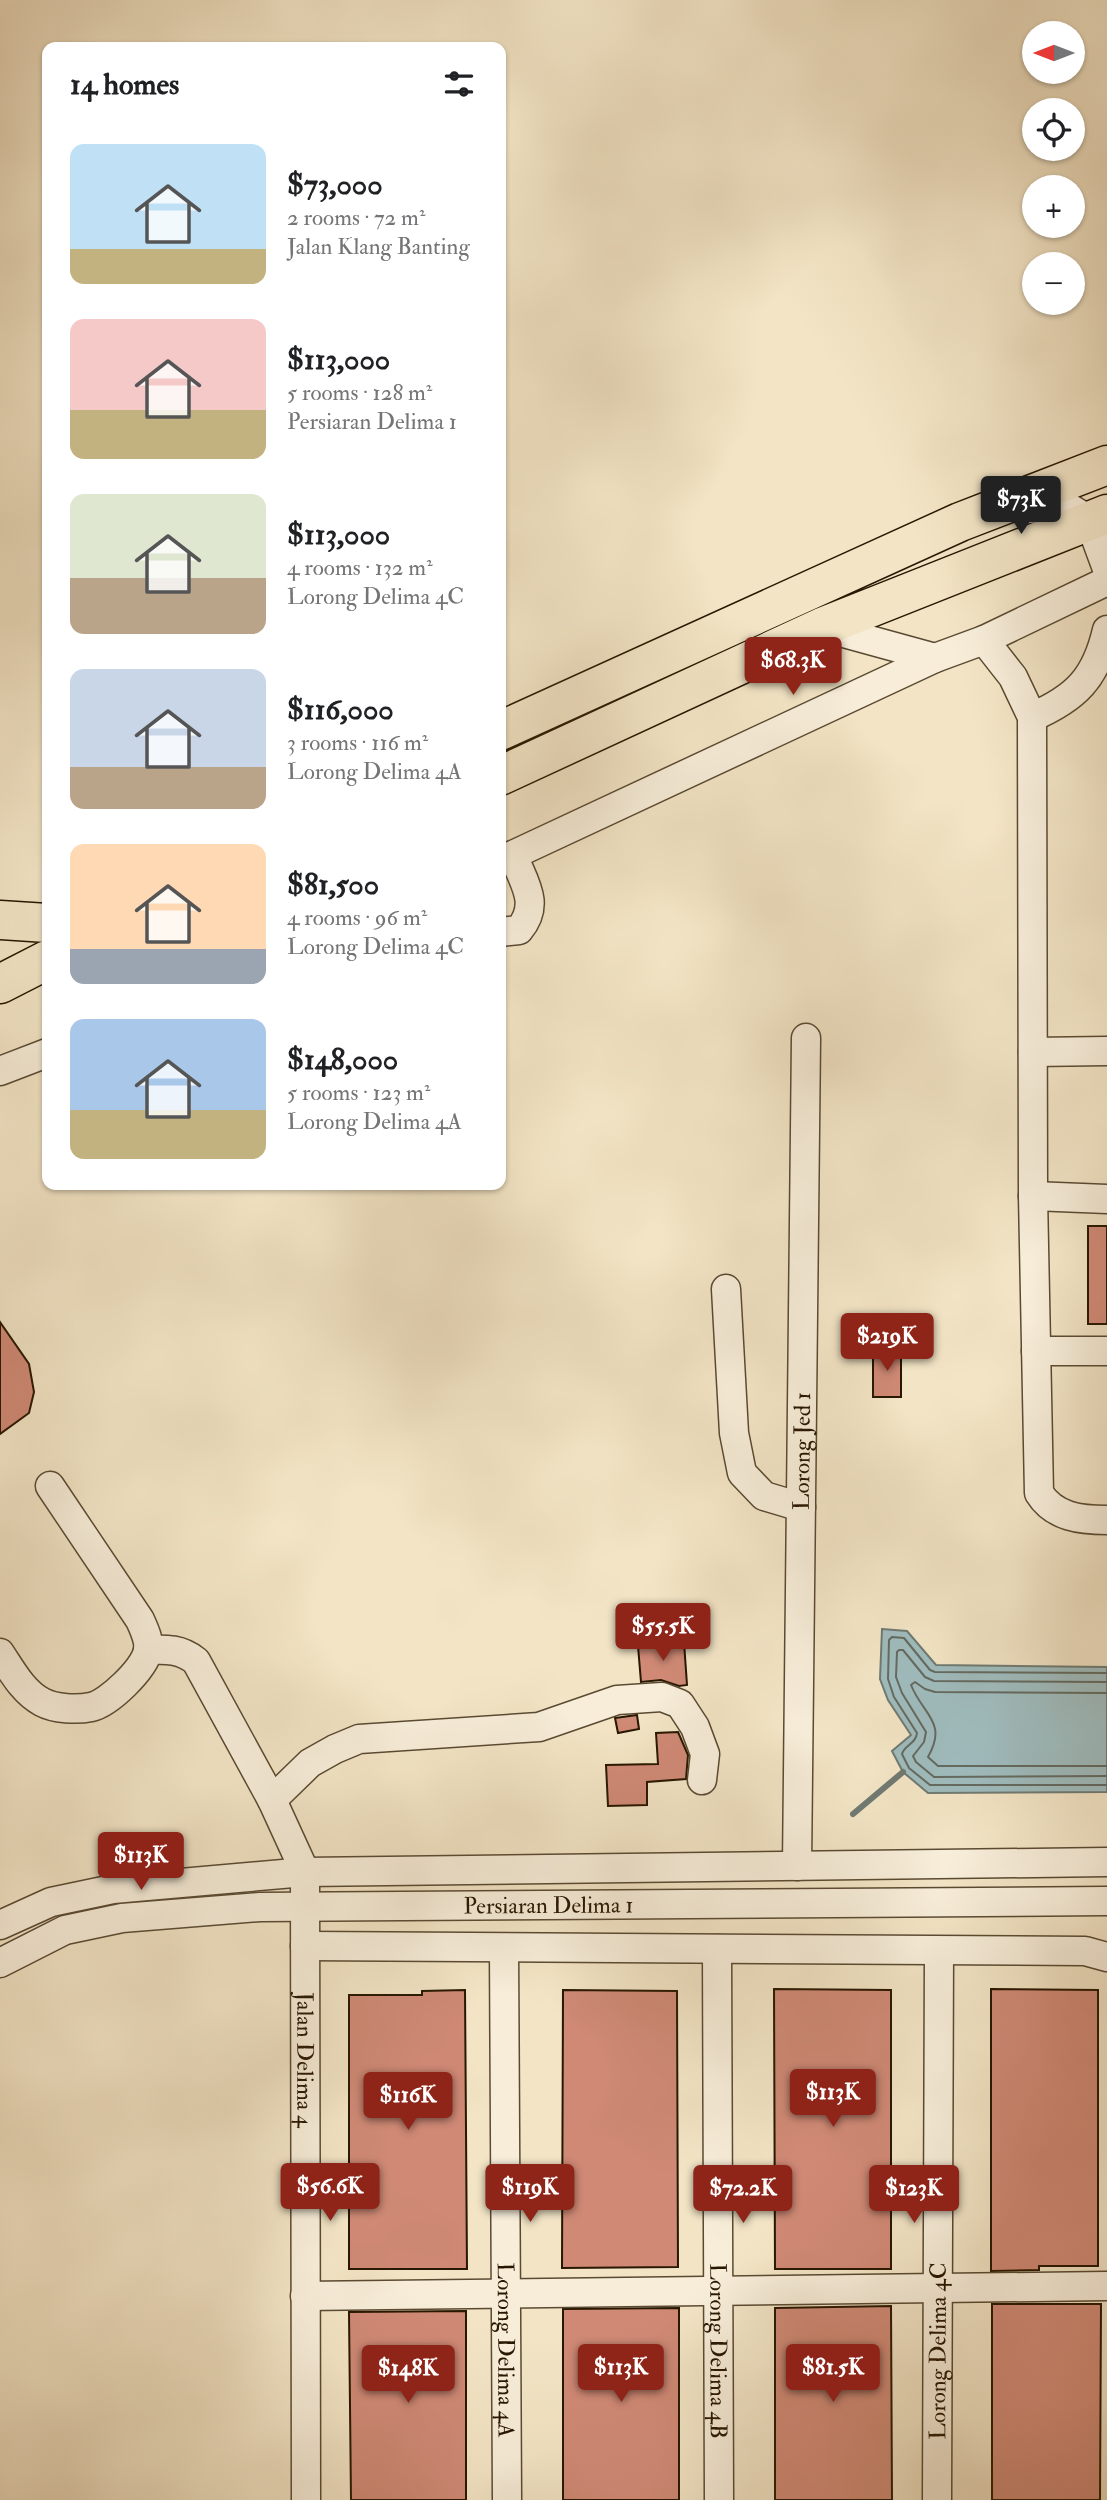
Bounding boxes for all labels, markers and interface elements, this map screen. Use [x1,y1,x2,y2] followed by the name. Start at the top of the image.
[1022,21,1085,84] north arrow
[1022,21,1085,315] map controls
[440,65,478,103] icon: filters
[70,66,179,103] text: 14 homes
[1022,98,1085,161] button: locate
[287,166,383,203] text: $73,000
[126,172,210,256] icon: home
[1022,175,1085,238] button: +
[287,203,425,232] text: 2 rooms · 72 m²
[287,232,470,261] text: Jalan Klang Banting
[1022,252,1085,315] button: −
[287,341,390,378] text: $113,000
[126,347,210,431] icon: home
[287,378,432,407] text: 5 rooms · 128 m²
[287,407,457,436] text: Persiaran Delima 1
[980,476,1062,536] pin: $73K
[997,484,1045,513] text: $73K
[287,516,390,553] text: $113,000
[126,522,210,606] icon: home
[287,553,433,582] text: 4 rooms · 132 m²
[287,582,464,611] text: Lorong Delima 4C
[736,638,850,697] pin: $68.3K
[761,645,825,674] text: $68.3K
[287,691,394,728] text: $116,000
[126,697,210,781] icon: home
[287,728,428,757] text: 3 rooms · 116 m²
[287,757,462,786] text: Lorong Delima 4A
[287,866,379,903] text: $81,500
[126,872,210,956] icon: home
[287,903,427,932] text: 4 rooms · 96 m²
[287,932,464,961] text: Lorong Delima 4C
[287,1041,398,1078] text: $148,000
[126,1047,210,1131] icon: home
[287,1078,430,1107] text: 5 rooms · 123 m²
[287,1107,462,1136] text: Lorong Delima 4A
[838,1314,936,1373] pin: $219K
[857,1321,917,1350] text: $219K
[786,1392,817,1510] street label: Lorong Jed 1
[606,1604,720,1663] pin: $55.5K
[631,1611,695,1640] text: $55.5K
[92,1832,190,1892] pin: $113K
[114,1840,168,1869] text: $113K
[463,1890,634,1920] street label: Persiaran Delima 1
[291,1991,320,2129] street label: Jalan Delima 4
[784,2070,882,2129] pin: $113K
[359,2072,457,2132] pin: $116K
[806,2077,860,2106] text: $113K
[379,2080,437,2109] text: $116K
[273,2164,387,2223] pin: $56.6K
[481,2164,579,2224] pin: $119K
[686,2166,800,2225] pin: $72.2K
[865,2166,963,2225] pin: $123K
[297,2171,363,2200] text: $56.6K
[501,2172,559,2201] text: $119K
[709,2173,777,2202] text: $72.2K
[885,2173,943,2202] text: $123K
[491,2262,521,2438] street label: Lorong Delima 4A
[923,2262,952,2440] street label: Lorong Delima 4C
[704,2263,733,2439] street label: Lorong Delima 4B
[572,2344,670,2404] pin: $113K
[776,2344,890,2404] pin: $81.5K
[359,2346,457,2405] pin: $148K
[594,2352,648,2381] text: $113K
[802,2352,864,2381] text: $81.5K
[378,2353,438,2382] text: $148K

